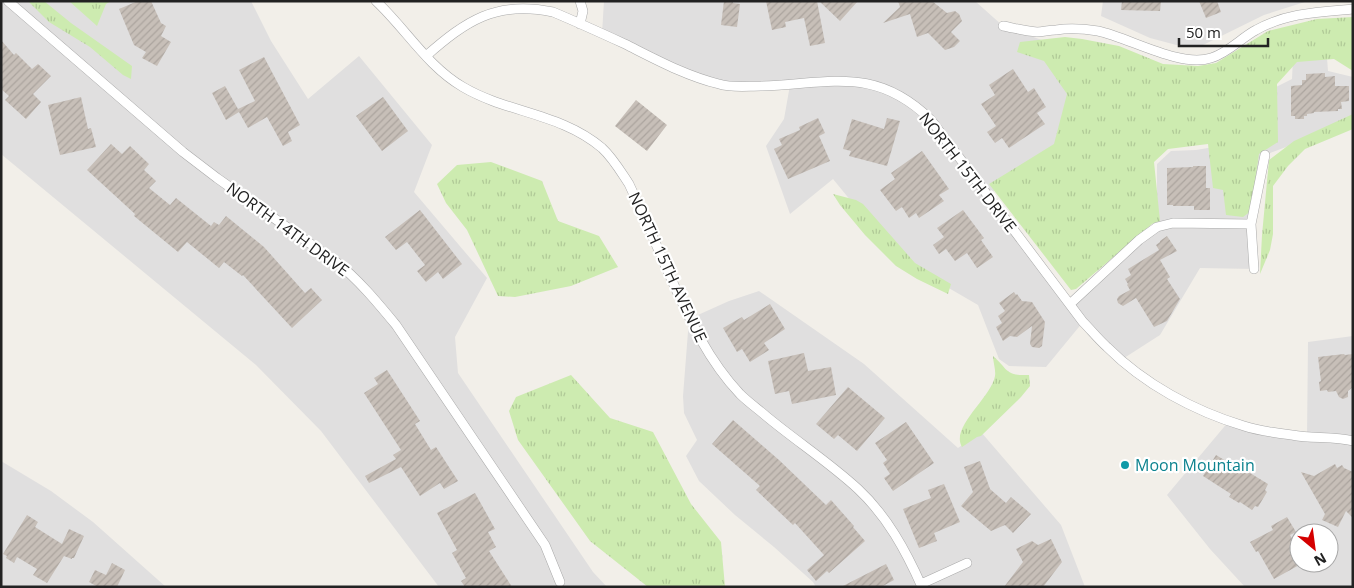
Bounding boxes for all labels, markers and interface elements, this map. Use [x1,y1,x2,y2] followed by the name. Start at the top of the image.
[1179,15,1268,47] scale bar
[1186,22,1221,42] text: 50 m
[914,107,1022,237] street label: NORTH 15TH DRIVE
[222,177,354,281] street label: NORTH 14TH DRIVE
[624,188,712,346] street label: NORTH 15TH AVENUE
[1135,454,1255,476] place label: Moon Mountain
[1119,459,1131,471] marker: Moon Mountain
[1289,523,1339,573] north arrow
[1311,549,1330,571] text: N

